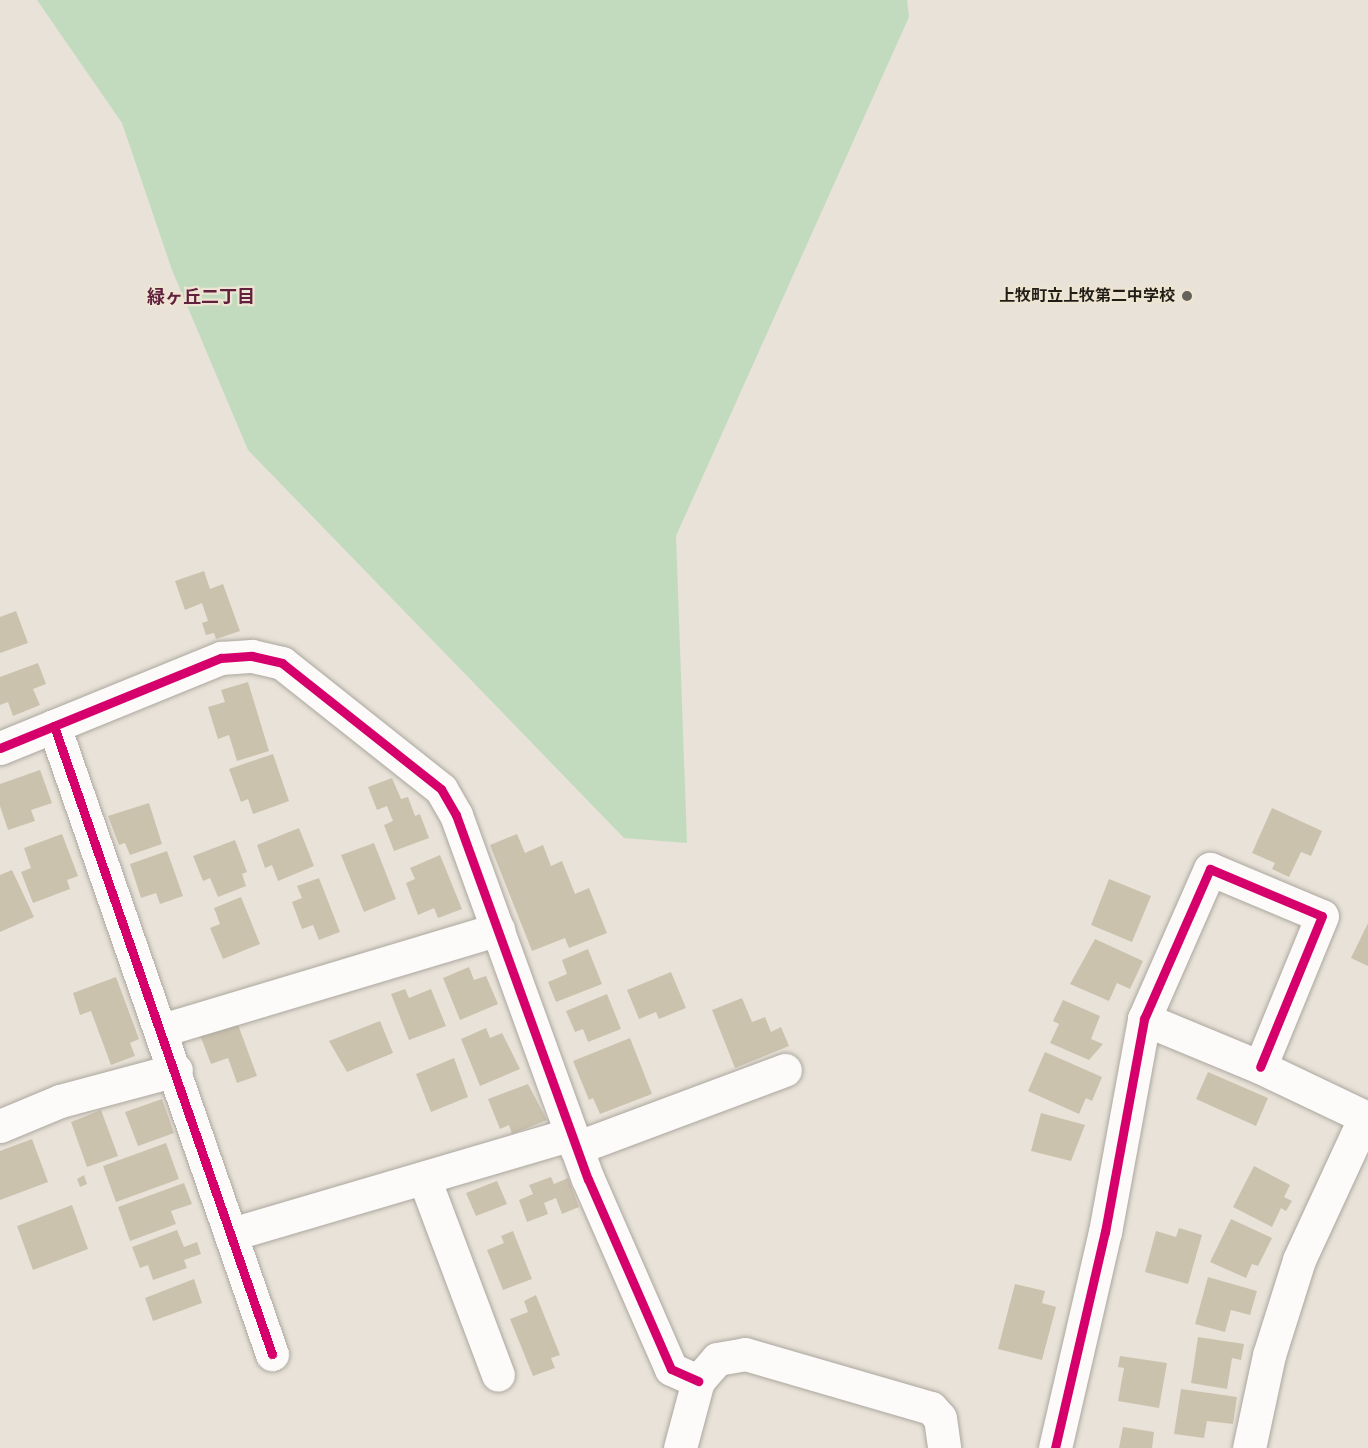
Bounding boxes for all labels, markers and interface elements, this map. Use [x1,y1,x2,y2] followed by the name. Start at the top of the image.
[147,286,255,308] district label: 緑ヶ丘二丁目
[999,286,1175,306] place label: 上牧町立上牧第二中学校
[1180,289,1194,303] marker: 上牧町立上牧第二中学校

